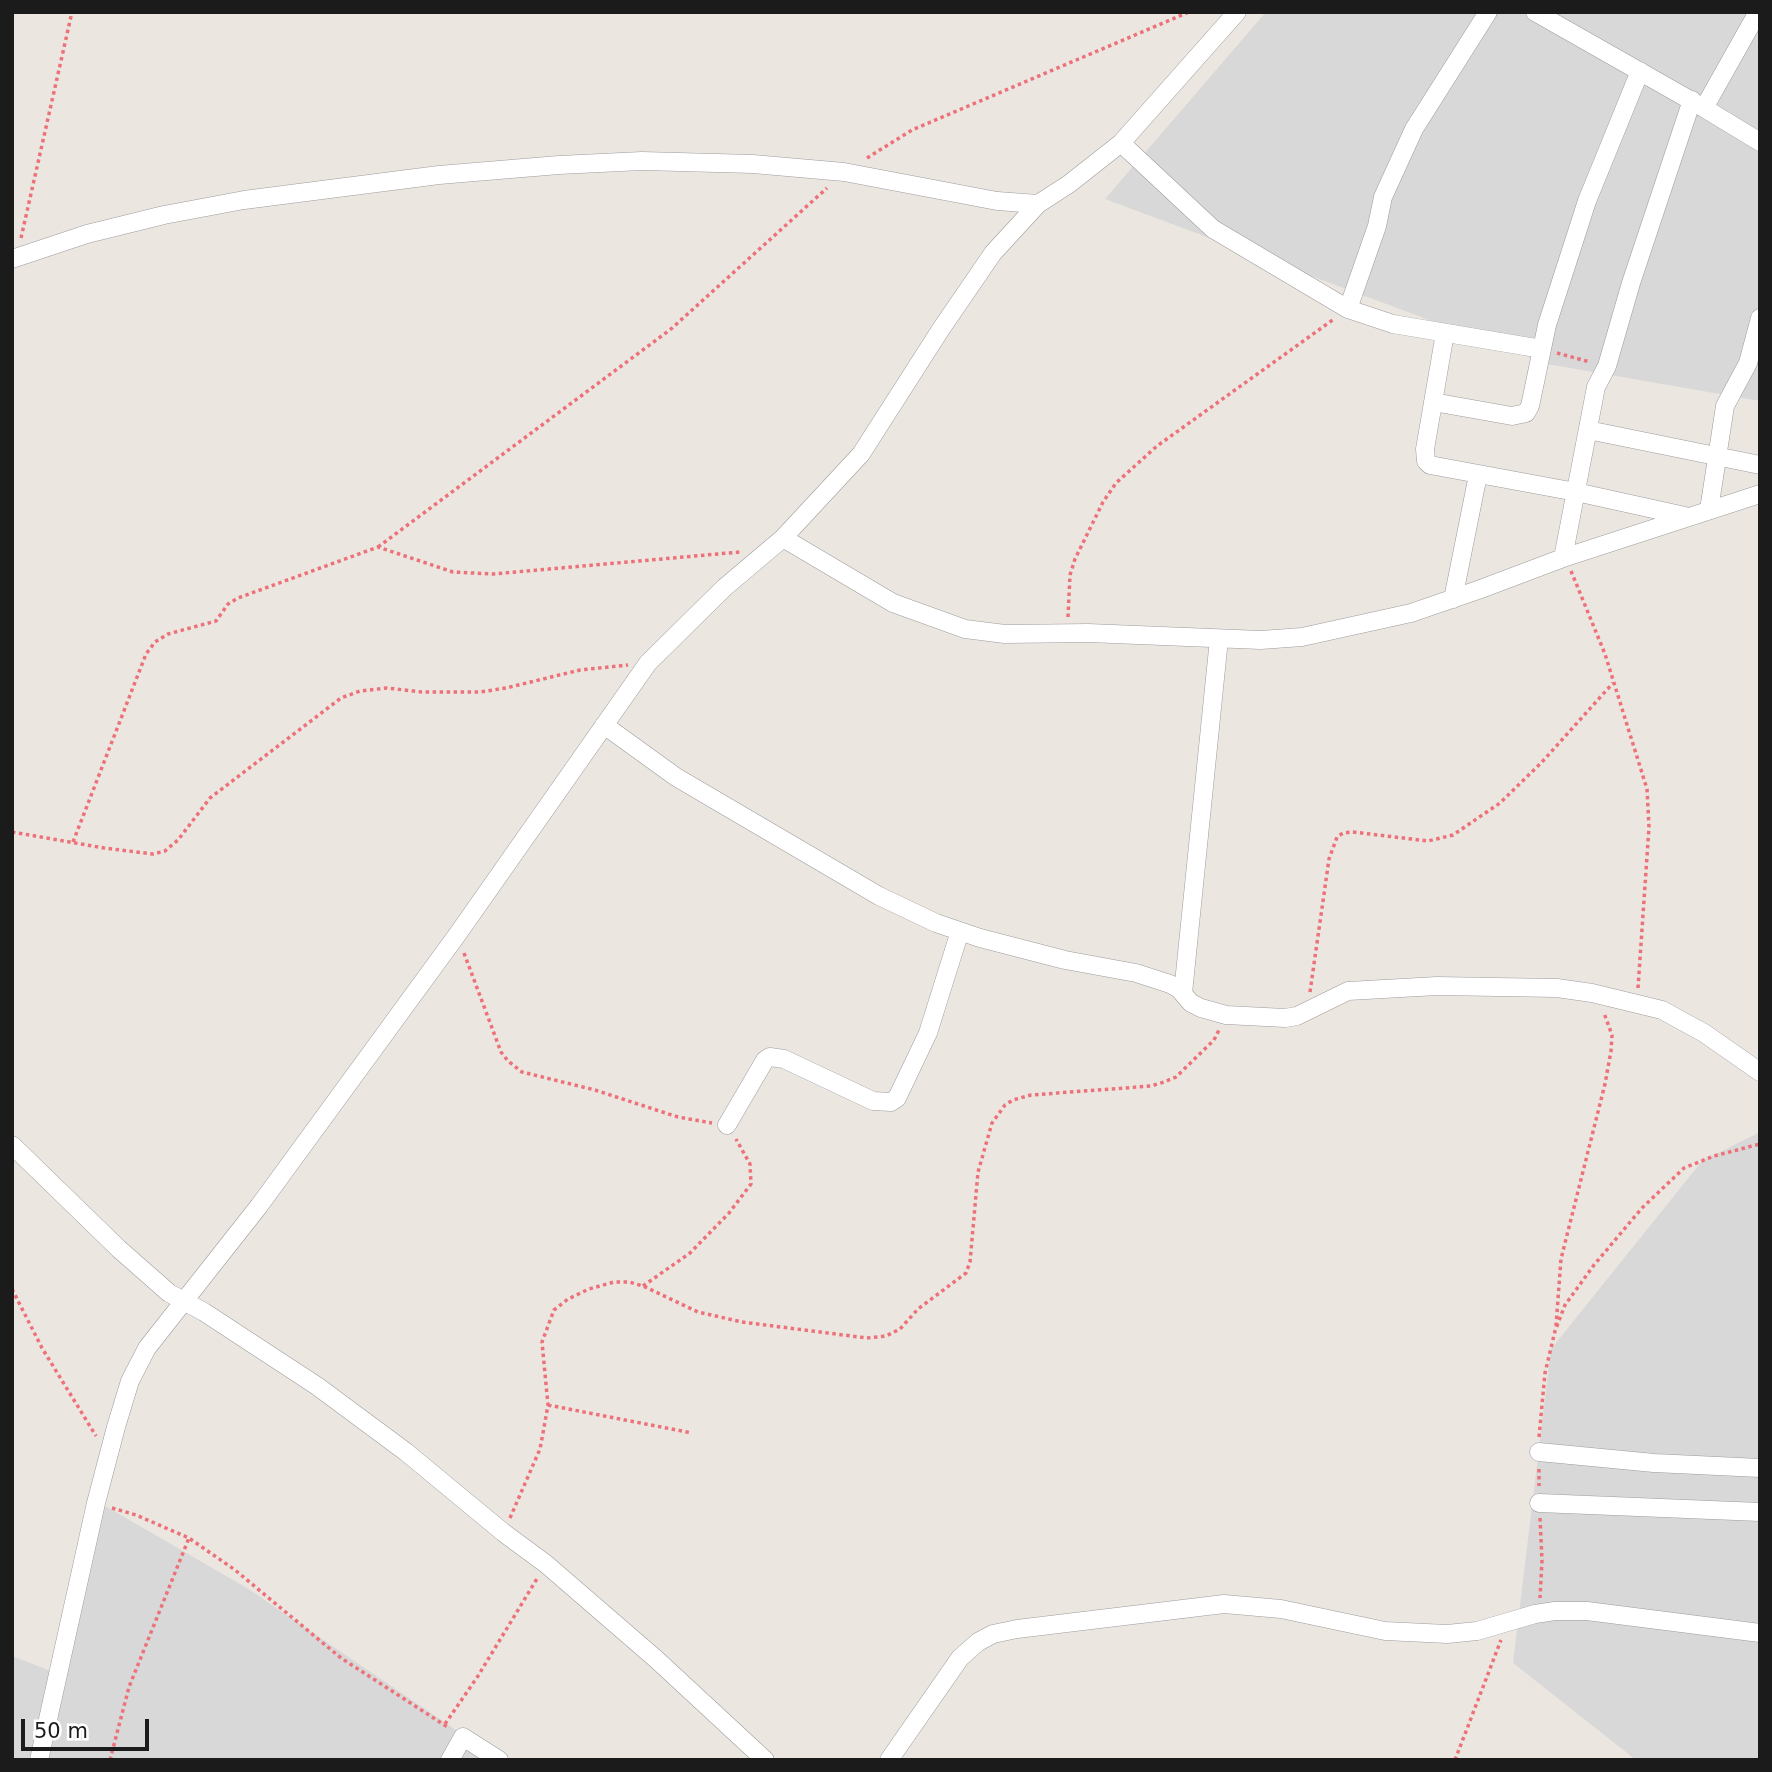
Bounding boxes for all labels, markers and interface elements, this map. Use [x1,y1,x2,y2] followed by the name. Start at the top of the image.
[24,1706,152,1750] scale bar
[34,1719,88,1743] text: 50 m

